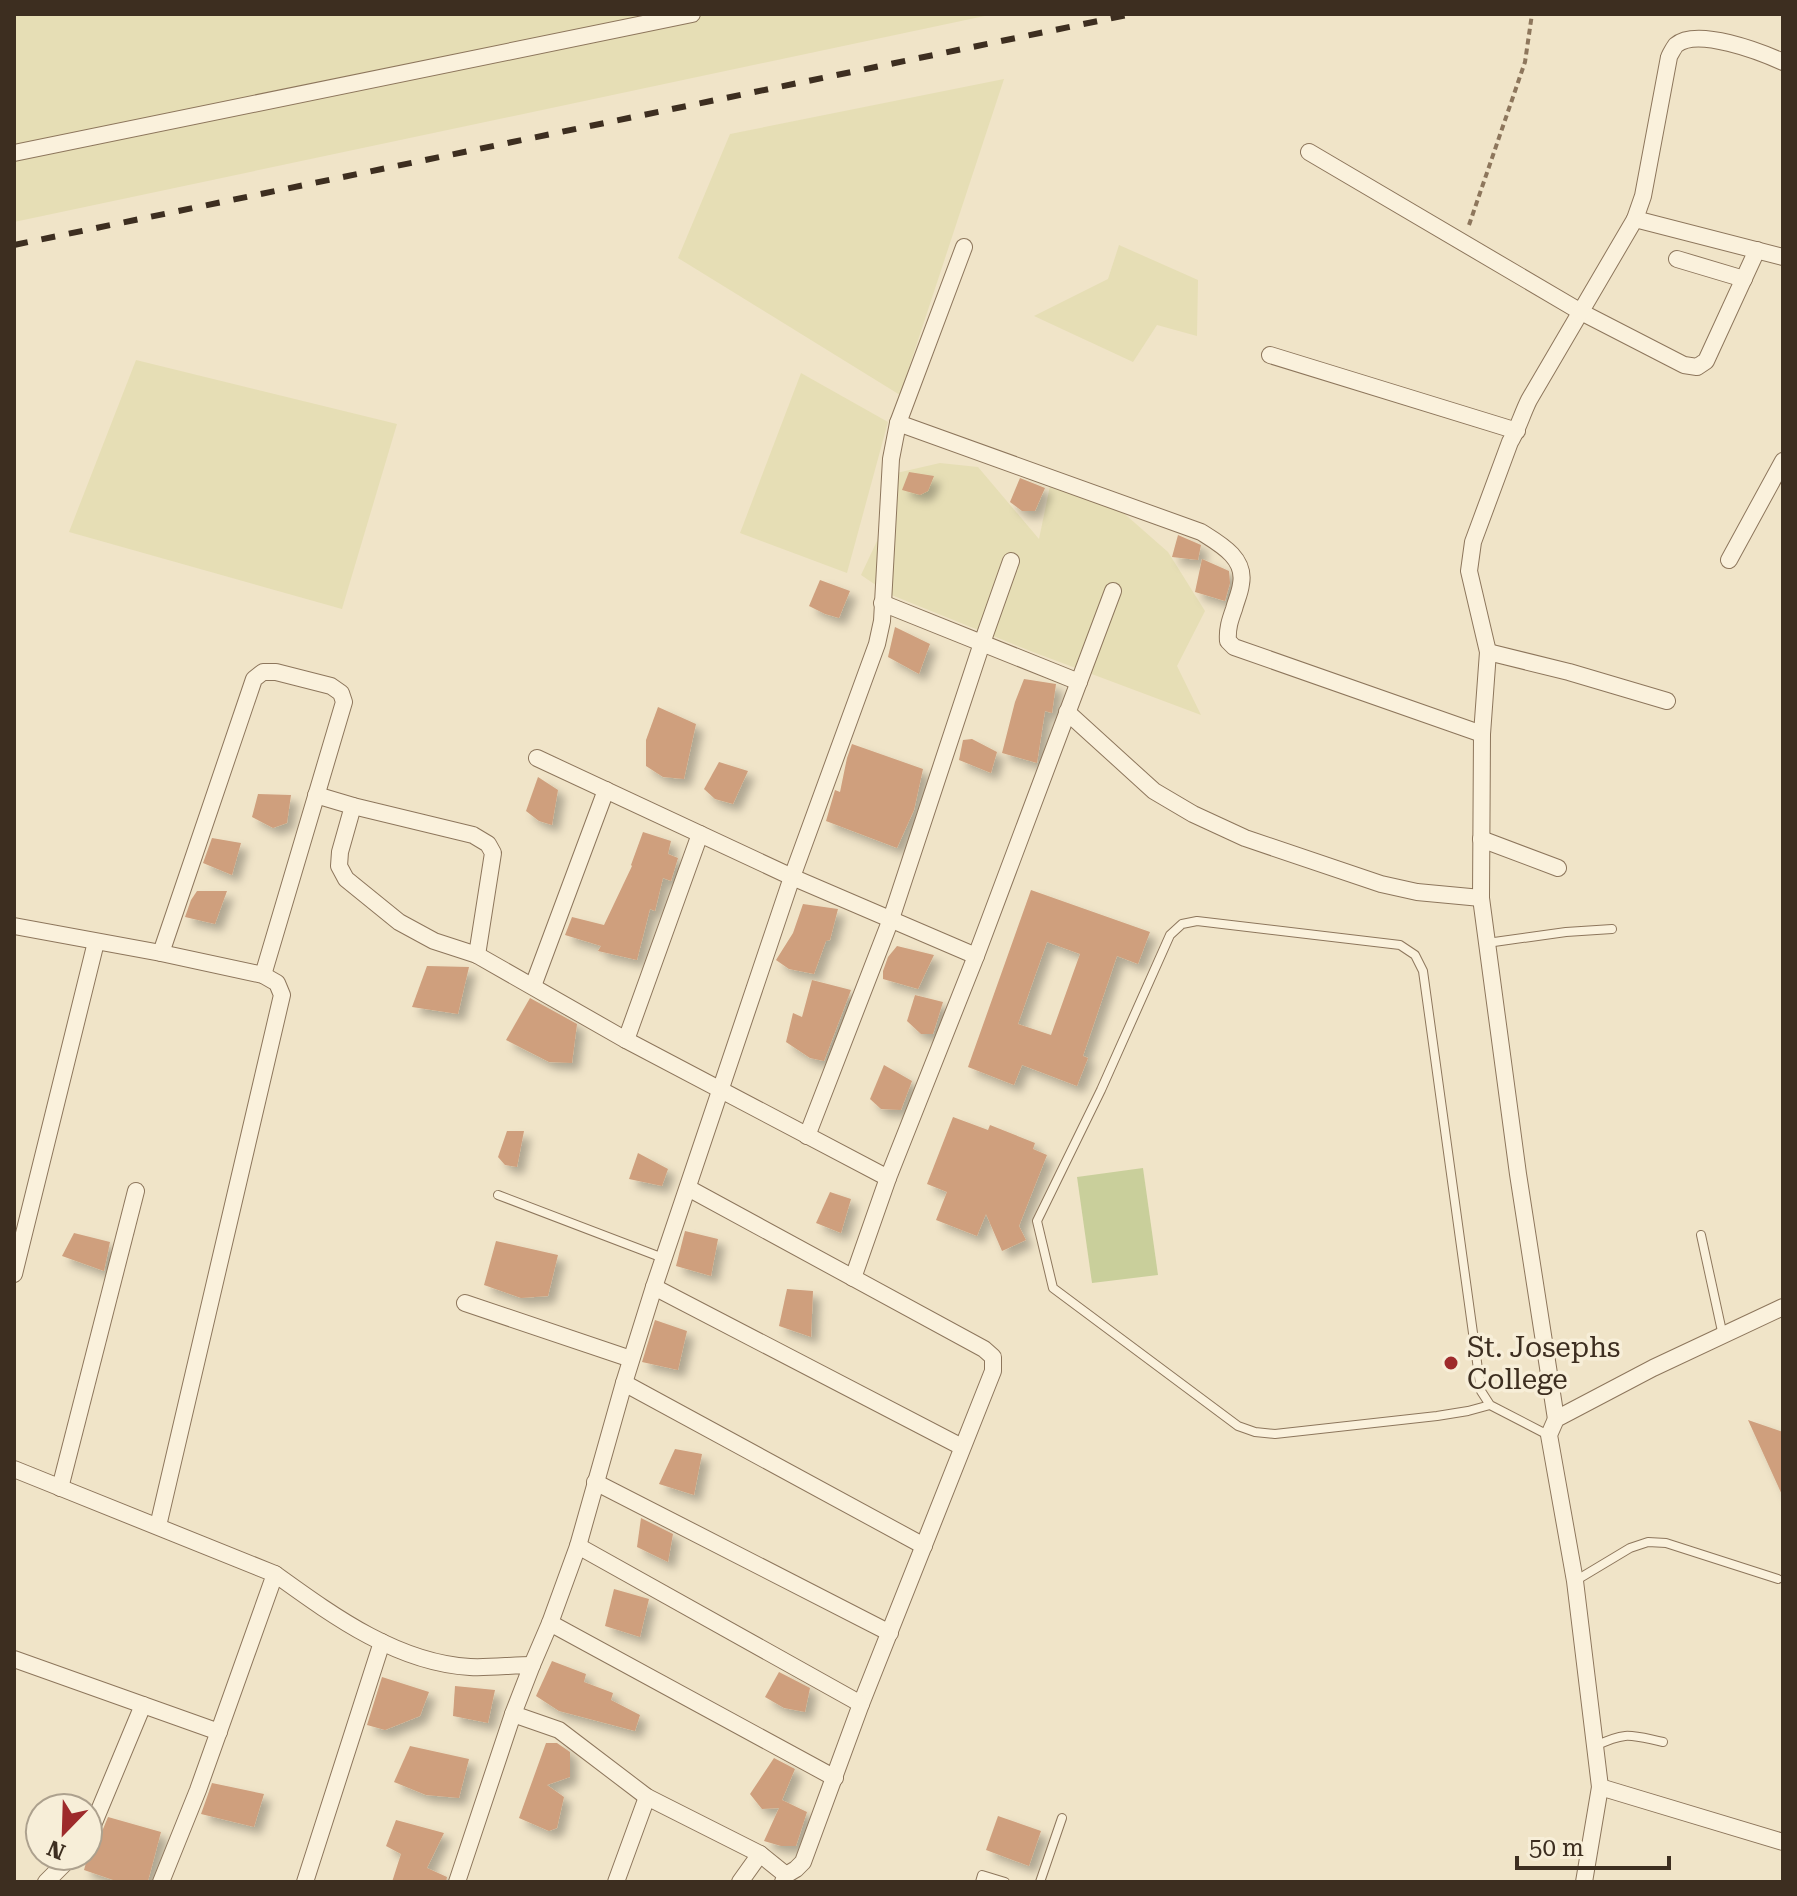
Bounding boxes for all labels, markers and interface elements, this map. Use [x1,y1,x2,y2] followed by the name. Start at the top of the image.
[1467,1331,1620,1396] place label: St. Josephs College
[1442,1354,1460,1372] marker: St. Josephs College
[24,1792,104,1872] north arrow
[1517,1820,1669,1870] scale bar
[1529,1834,1584,1862] text: 50 m
[44,1835,69,1865] text: N

